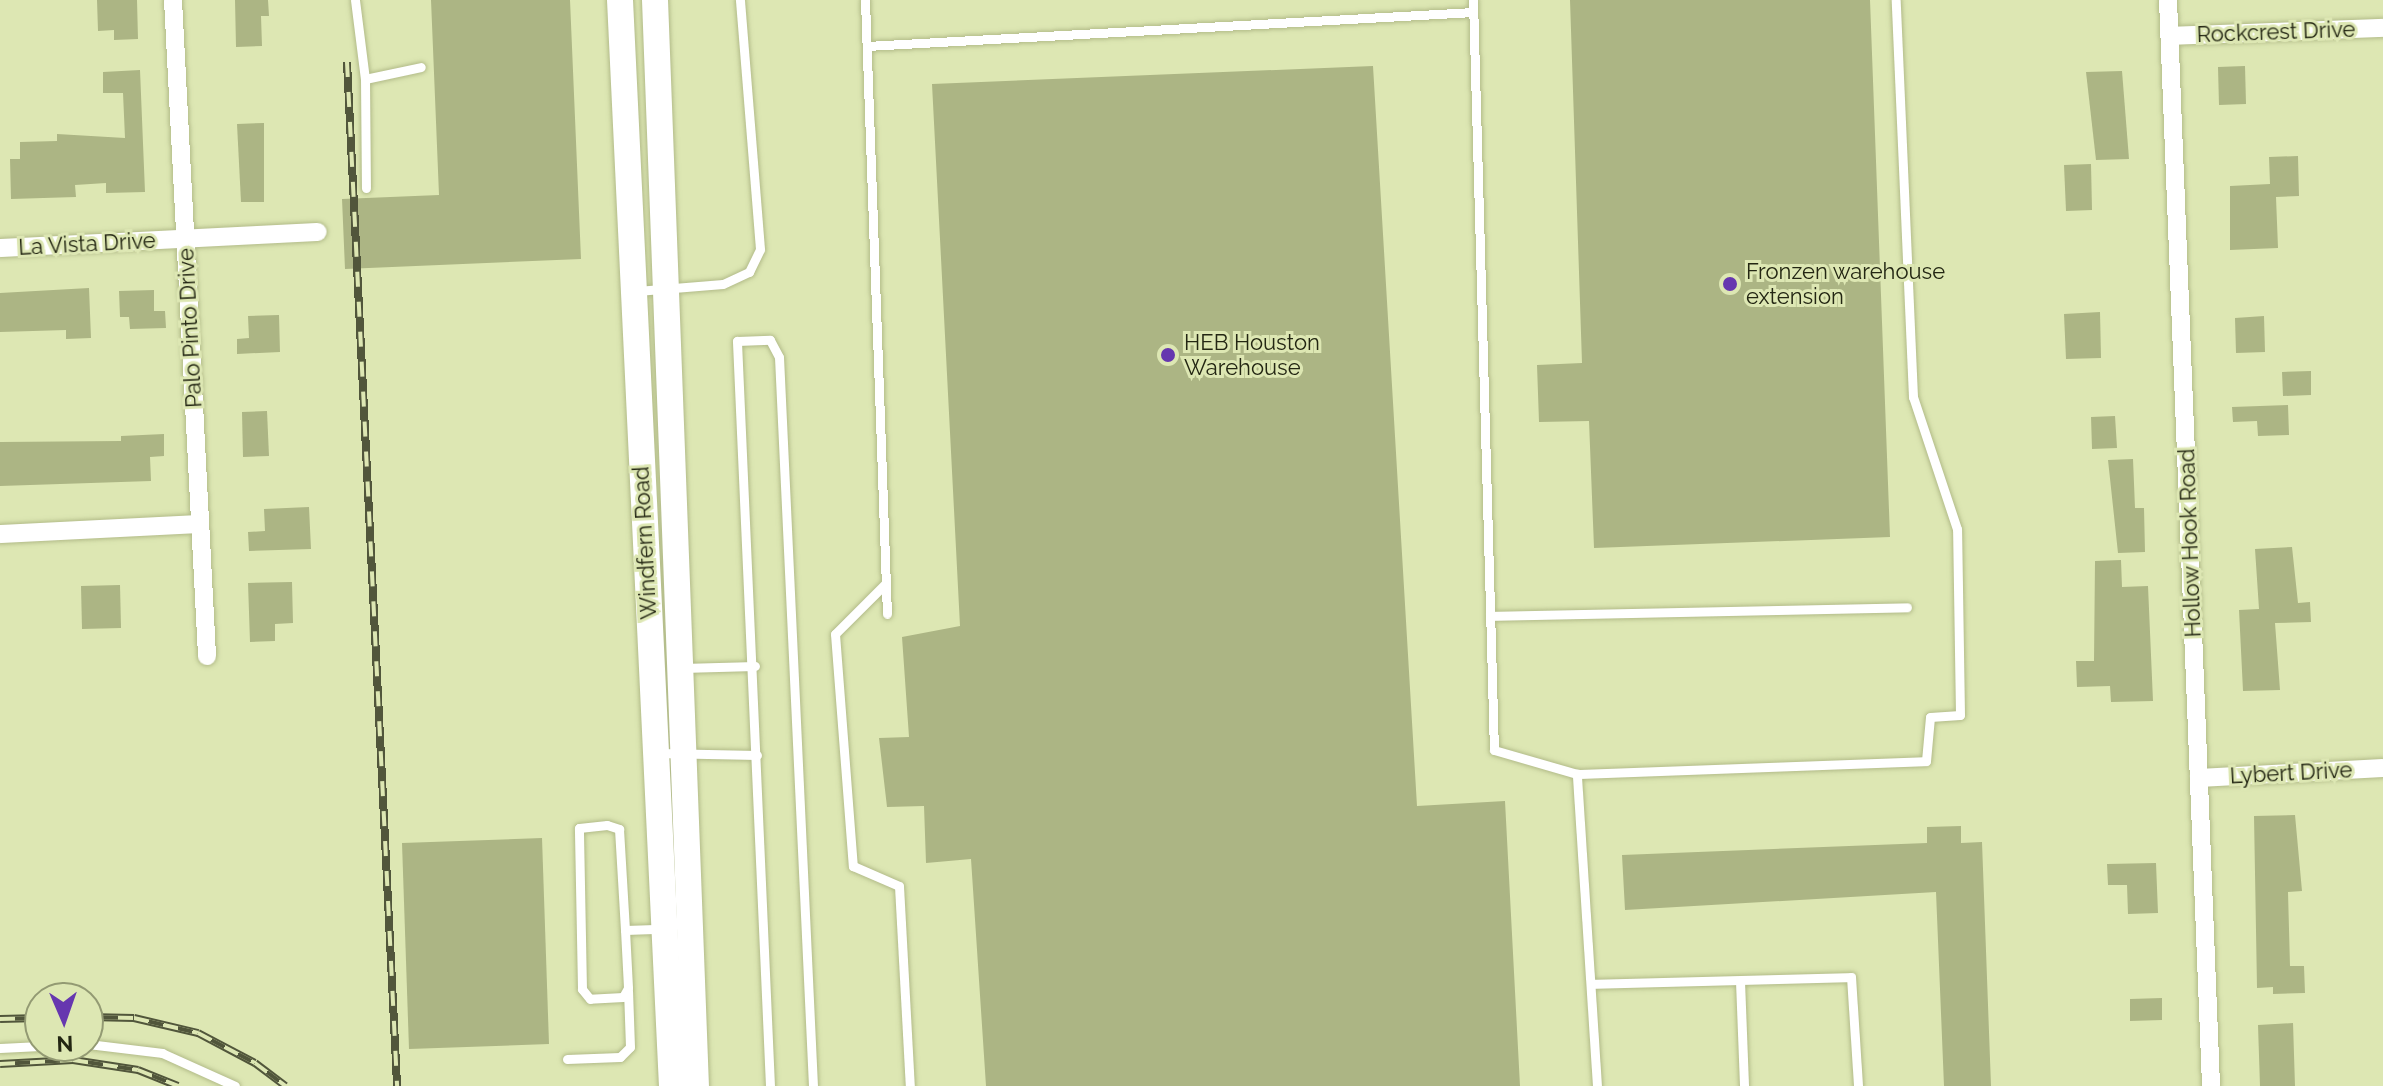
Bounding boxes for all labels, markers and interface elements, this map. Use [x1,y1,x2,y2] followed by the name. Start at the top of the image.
[2196,16,2356,48] street label: Rockcrest Drive
[17,227,157,261] street label: La Vista Drive
[173,248,207,408] street label: Palo Pinto Drive
[1746,258,1946,310] place label: Fronzen warehouse extension
[1721,275,1739,293] marker: Fronzen warehouse extension
[1184,329,1320,380] place label: HEB Houston Warehouse
[1159,346,1177,364] marker: HEB Houston Warehouse
[2174,448,2206,638] street label: Hollow Hook Road
[628,466,662,620] street label: Windfern Road
[2229,757,2353,789] street label: Lybert Drive
[24,982,104,1062] north arrow
[56,1031,74,1057] text: N

